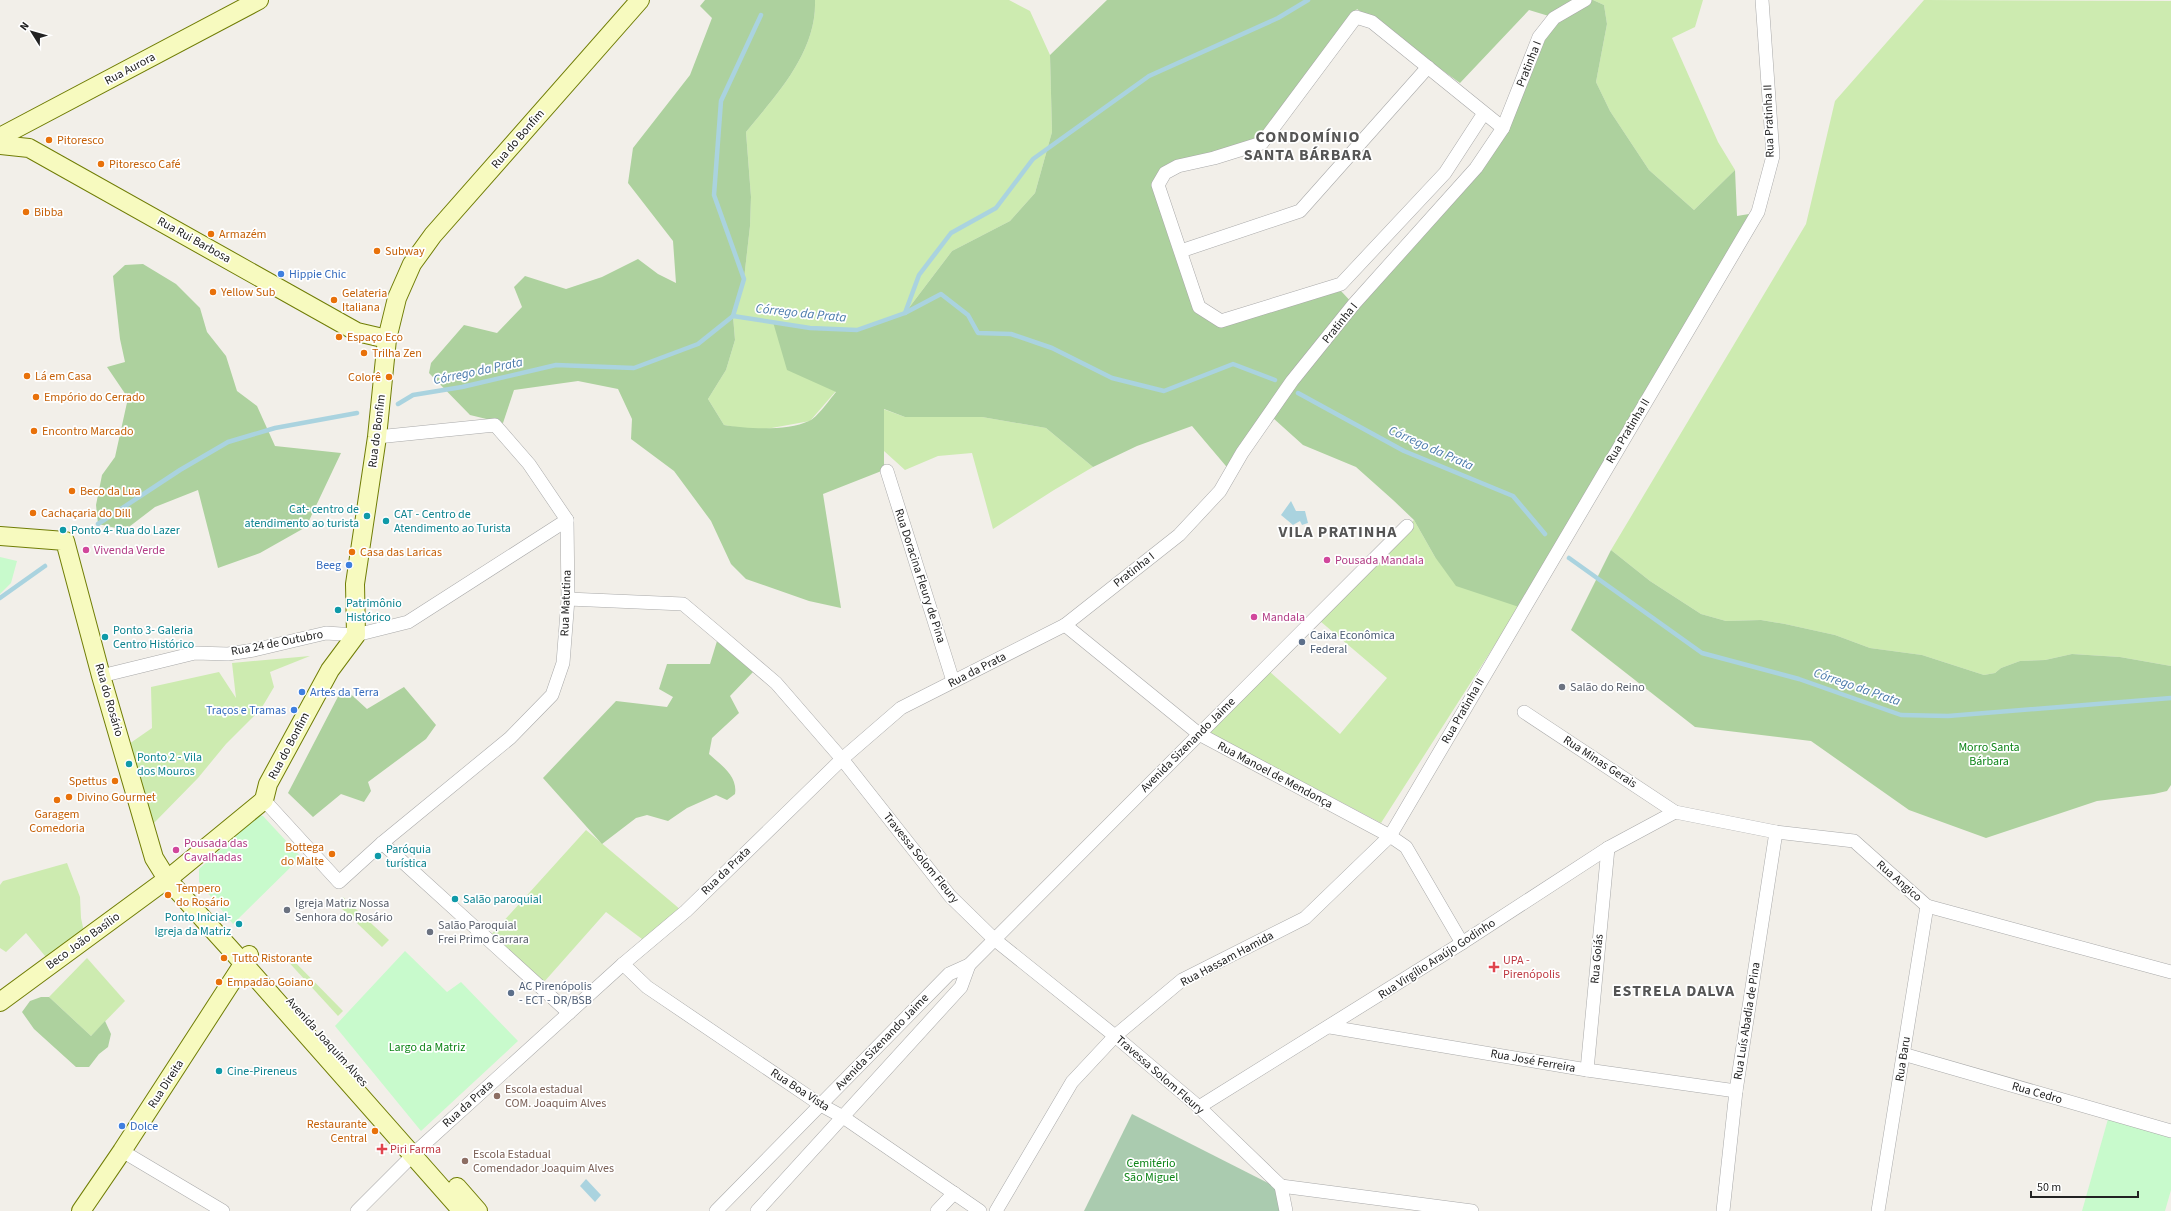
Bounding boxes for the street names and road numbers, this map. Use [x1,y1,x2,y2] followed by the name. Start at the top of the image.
[1512,38,1546,90] street label: Pratinha I
[102,49,158,89] street label: Rua Aurora
[1759,84,1779,158] street label: Rua Pratinha II
[487,106,549,172] street label: Rua do Bonfim
[154,213,234,267] street label: Rua Rui Barbosa
[1318,299,1362,347] street label: Pratinha I
[364,393,390,469] street label: Rua do Bonfim
[1602,395,1654,467] street label: Rua Pratinha II
[890,507,950,645] street label: Rua Doracina Fleury de Pina
[1110,548,1158,592] street label: Pratinha I
[556,569,576,637] street label: Rua Matutina
[230,626,324,660] street label: Rua 24 de Outubro
[945,648,1009,692] street label: Rua da Prata
[90,661,128,739] street label: Rua do Rosário
[1437,675,1489,747] street label: Rua Pratinha II
[1137,694,1239,796] street label: Avenida Sizenando Jaime
[264,709,314,783] street label: Rua do Bonfim
[1560,732,1640,792] street label: Rua Minas Gerais
[1214,737,1336,813] street label: Rua Manoel de Mendonça
[879,809,963,907] street label: Travessa Solom Fleury
[697,843,755,899] street label: Rua da Prata
[1872,856,1926,906] street label: Rua Angico
[42,908,124,974] street label: Beco João Basílio
[1375,915,1499,1003] street label: Rua Virgílio Araújo Godinho
[1177,927,1277,991] street label: Rua Hassam Hamida
[1586,933,1608,985] street label: Rua Goiás
[1729,961,1765,1081] street label: Rua Luís Abadia de Pina
[831,990,933,1094] street label: Avenida Sizenando Jaime
[282,993,372,1091] street label: Avenida Joaquim Alves
[1112,1032,1208,1118] street label: Travessa Solom Fleury
[1891,1035,1915,1083] street label: Rua Baru
[1489,1045,1577,1077] street label: Rua José Ferreira
[144,1056,188,1112] street label: Rua Direita
[767,1065,833,1115] street label: Rua Boa Vista
[439,1076,497,1132] street label: Rua da Prata
[2010,1078,2064,1108] street label: Rua Cedro

